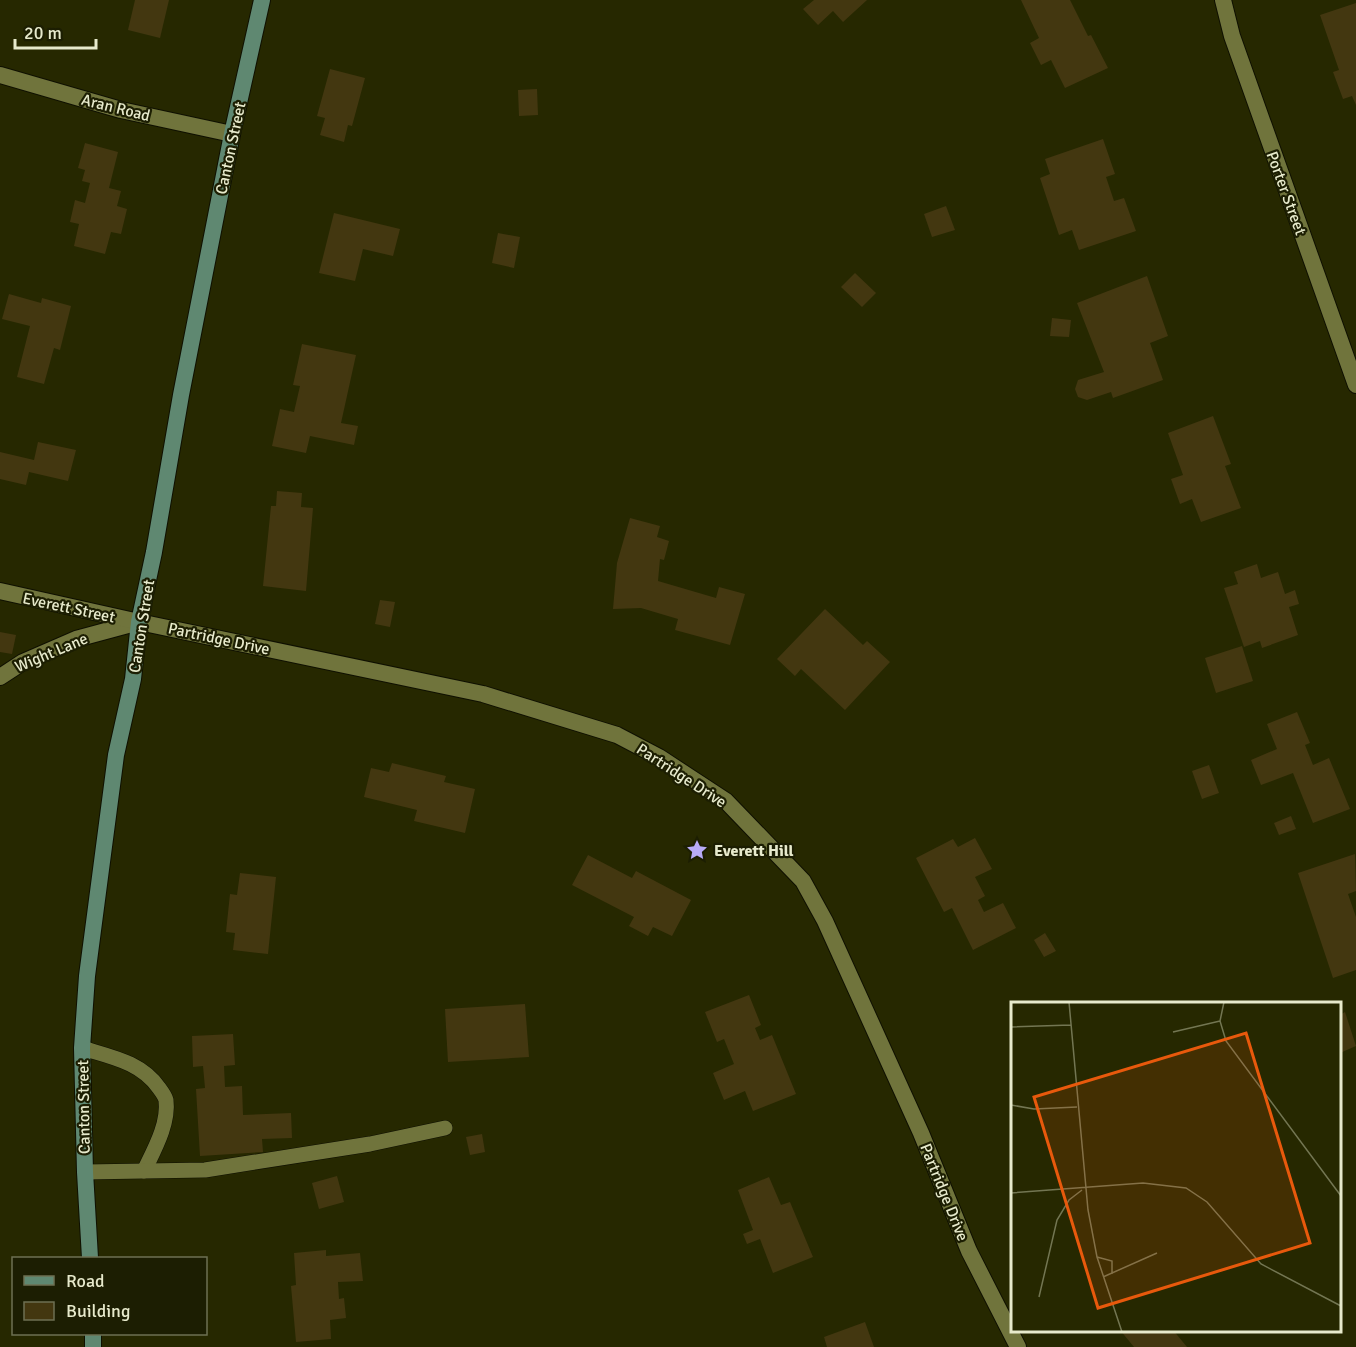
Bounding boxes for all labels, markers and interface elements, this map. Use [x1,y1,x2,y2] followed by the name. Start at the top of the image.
[15,12,96,50] scale bar
[24,22,62,44] text: 20 m
[79,90,152,126] street label: Aran Road
[211,100,251,196] street label: Canton Street
[1262,149,1311,238] street label: Porter Street
[125,578,159,674] street label: Canton Street
[21,588,117,628] street label: Everett Street
[166,618,271,660] street label: Partridge Drive
[12,629,91,677] street label: Wight Lane
[633,739,730,812] street label: Partridge Drive
[685,838,709,862] place icon: Everett Hill
[714,841,794,861] place label: Everett Hill
[1011,1002,1341,1332] inset map
[73,1059,95,1154] street label: Canton Street
[915,1141,973,1244] street label: Partridge Drive
[12,1257,207,1335] legend
[66,1270,105,1292] text: Road
[66,1300,130,1322] text: Building

